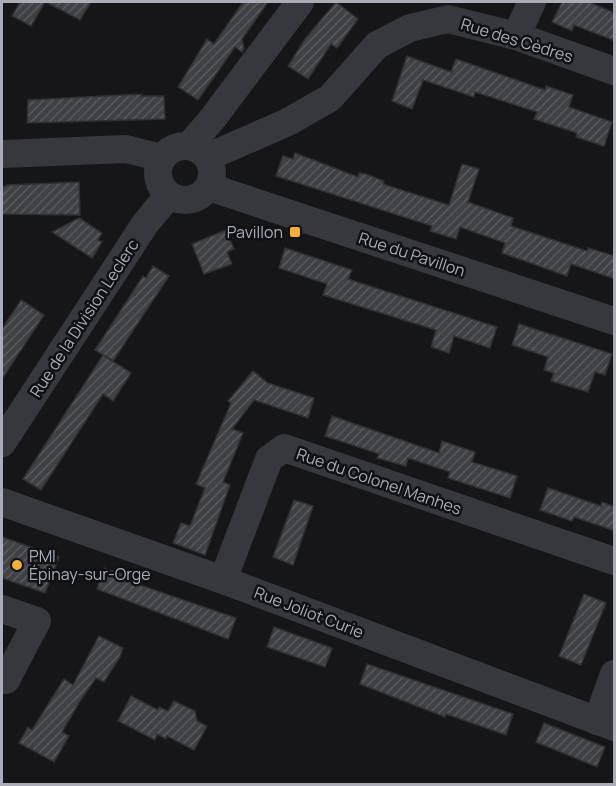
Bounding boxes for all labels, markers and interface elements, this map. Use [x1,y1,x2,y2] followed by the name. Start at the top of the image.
[458,12,576,68] street label: Rue des Cèdres
[227,221,283,243] place label: Pavillon
[288,225,302,239] marker: Pavillon
[356,226,468,282] street label: Rue du Pavillon
[25,235,143,401] street label: Rue de la Division Leclerc
[293,442,465,520] street label: Rue du Colonel Manhes
[29,545,151,585] place label: PMI Épinay-sur-Orge
[10,558,24,572] marker: PMI Épinay-sur-Orge
[251,581,367,643] street label: Rue Joliot Curie

